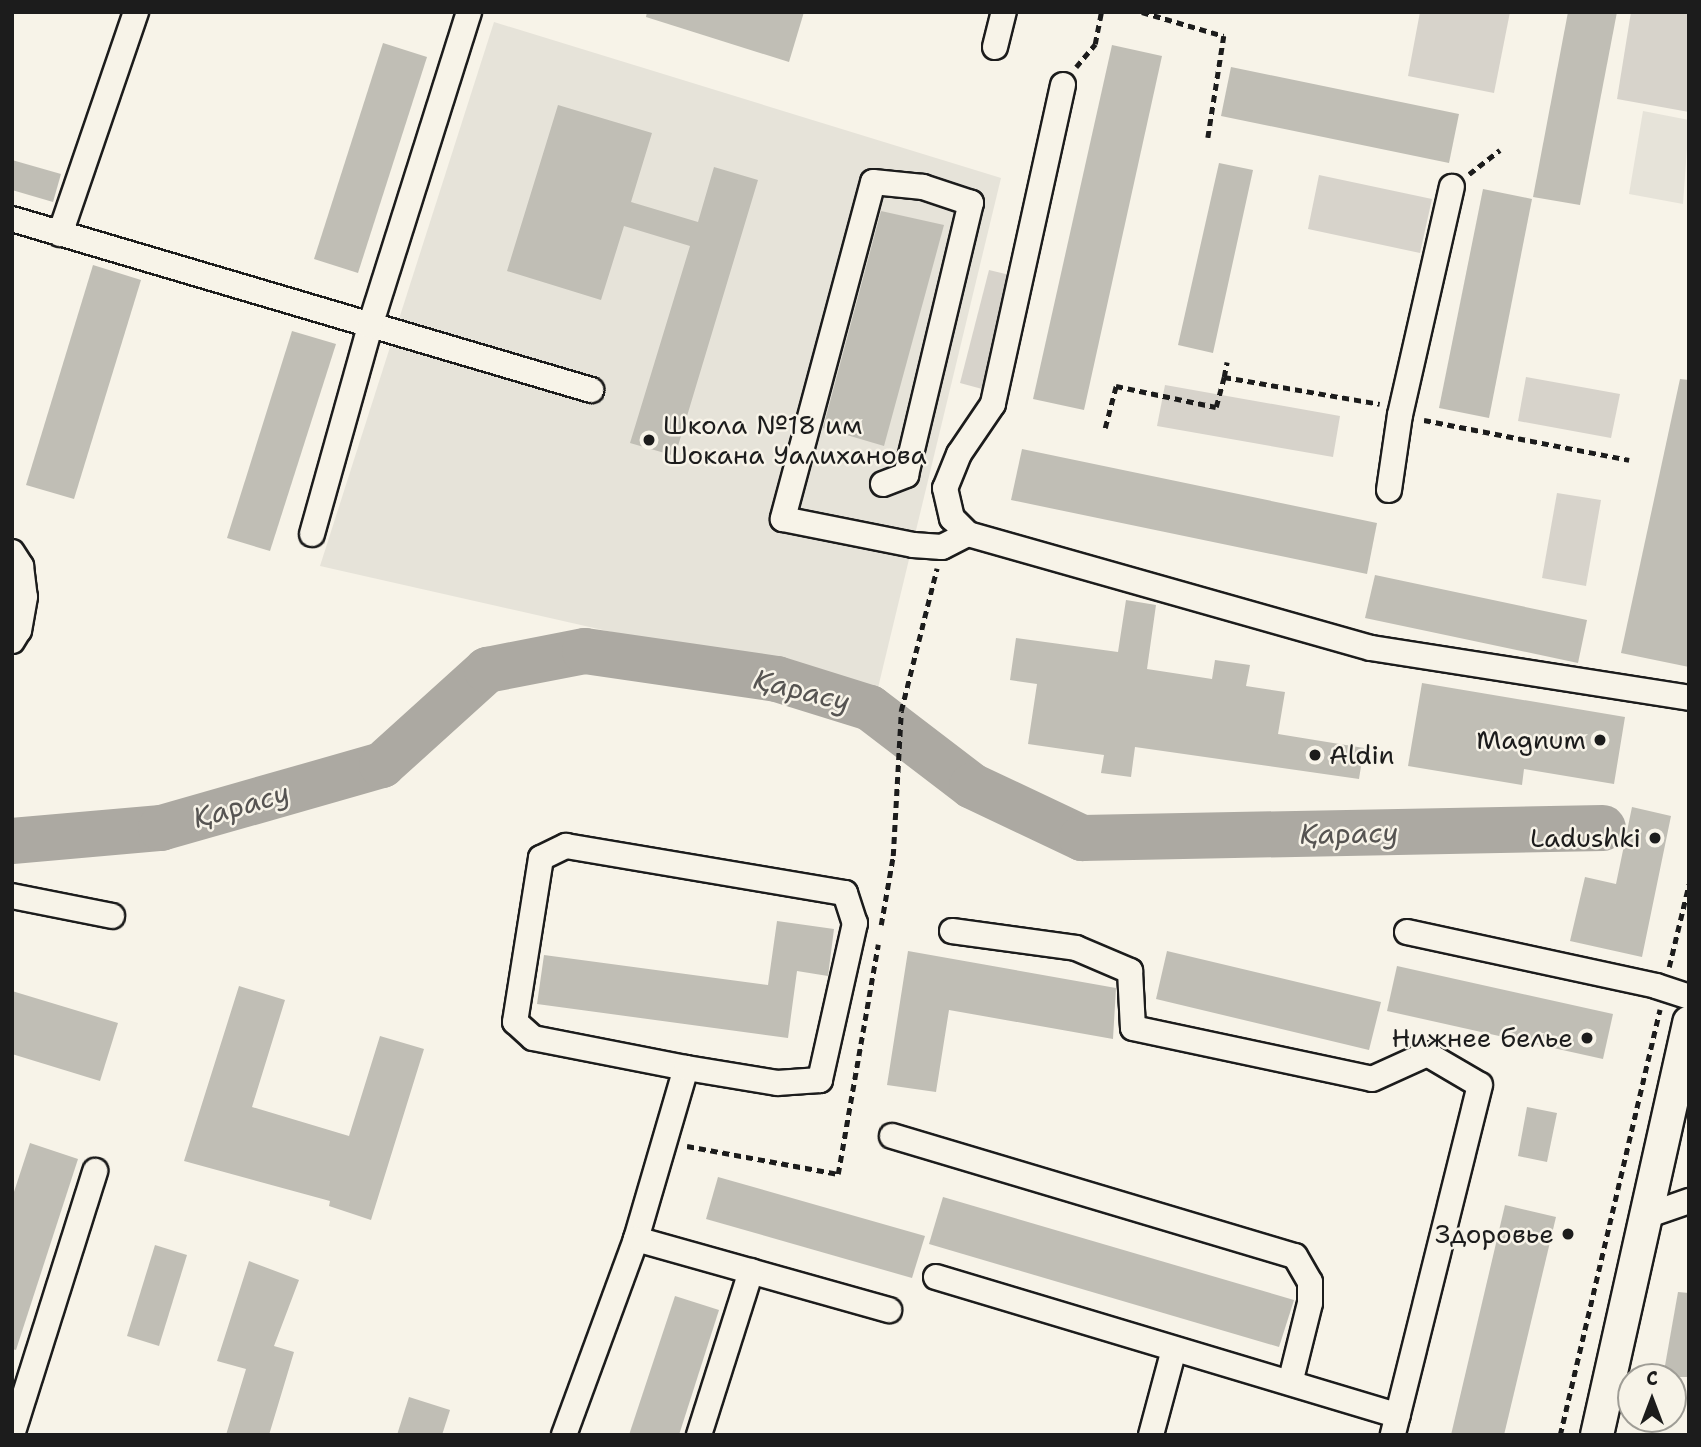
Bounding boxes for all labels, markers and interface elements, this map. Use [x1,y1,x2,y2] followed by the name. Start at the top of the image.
[663,409,927,471] place label: Школа №18 им Шокана Уалиханова
[641,432,657,448] marker: Школа №18 им Шокана Уалиханова
[750,662,854,718] water label: Қарасу
[1476,724,1586,756] place label: Magnum
[1592,732,1608,748] marker: Magnum
[1329,739,1395,771] place label: Aldin
[1307,747,1323,763] marker: Aldin
[189,775,293,835] water label: Қарасу
[1299,815,1399,851] water label: Қарасу
[1530,822,1641,854] place label: Ladushki
[1647,830,1663,846] marker: Ladushki
[1392,1022,1573,1054] place label: Нижнее белье
[1579,1030,1595,1046] marker: Нижнее белье
[1435,1218,1554,1250] place label: Здоровье
[1560,1226,1576,1242] marker: Здоровье
[1617,1363,1687,1433] north arrow
[1646,1366,1658,1391] text: С

